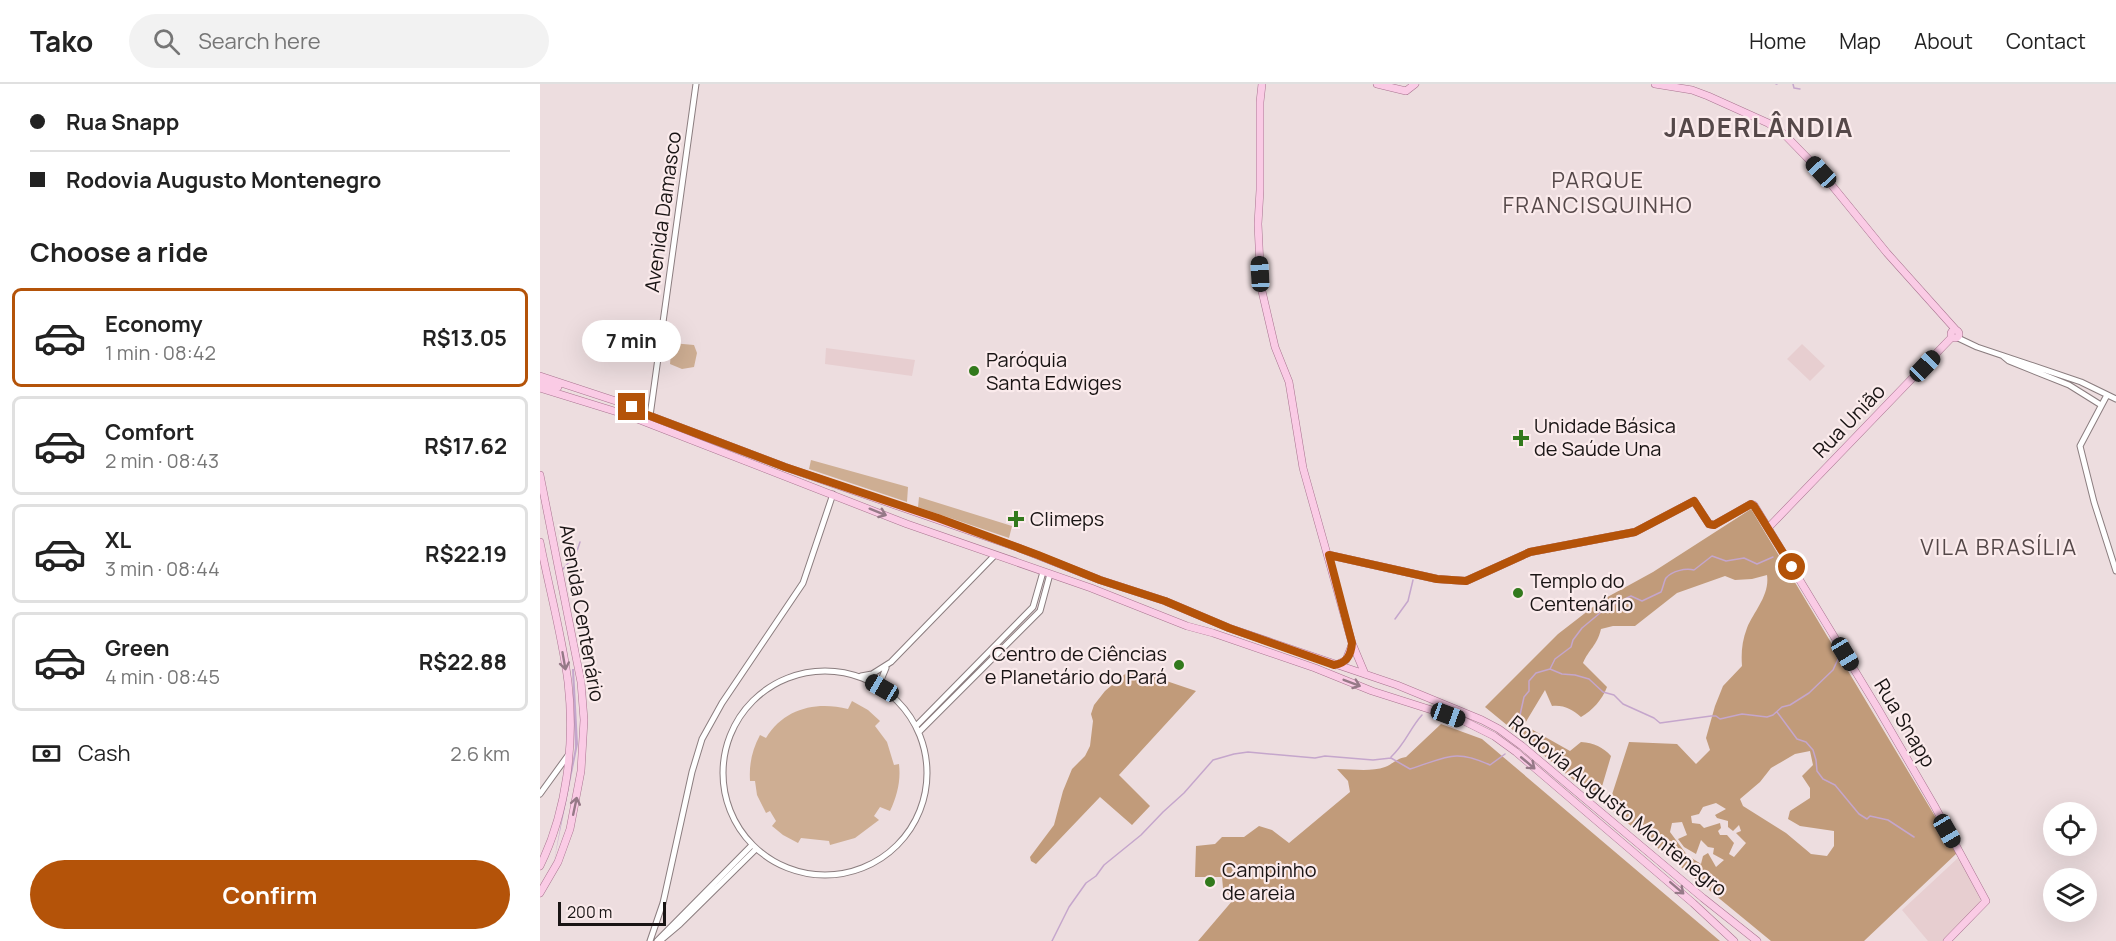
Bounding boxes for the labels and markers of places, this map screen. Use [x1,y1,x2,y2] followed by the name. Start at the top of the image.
[986,346,1122,396] place label: Paróquia Santa Edwiges
[967,364,981,378] marker: Paróquia Santa Edwiges
[1534,412,1676,462] place label: Unidade Básica de Saúde Una
[1512,429,1530,447] marker: Unidade Básica de Saúde Una
[1030,505,1104,532] place label: Climeps
[1007,510,1025,528] marker: Climeps
[1530,567,1633,617] place label: Templo do Centenário
[1511,586,1525,600] marker: Templo do Centenário
[985,640,1167,690] place label: Centro de Ciências e Planetário do Pará
[1172,658,1186,672] marker: Centro de Ciências e Planetário do Pará
[1222,856,1317,906] place label: Campinho de areia
[1203,875,1217,889] marker: Campinho de areia

